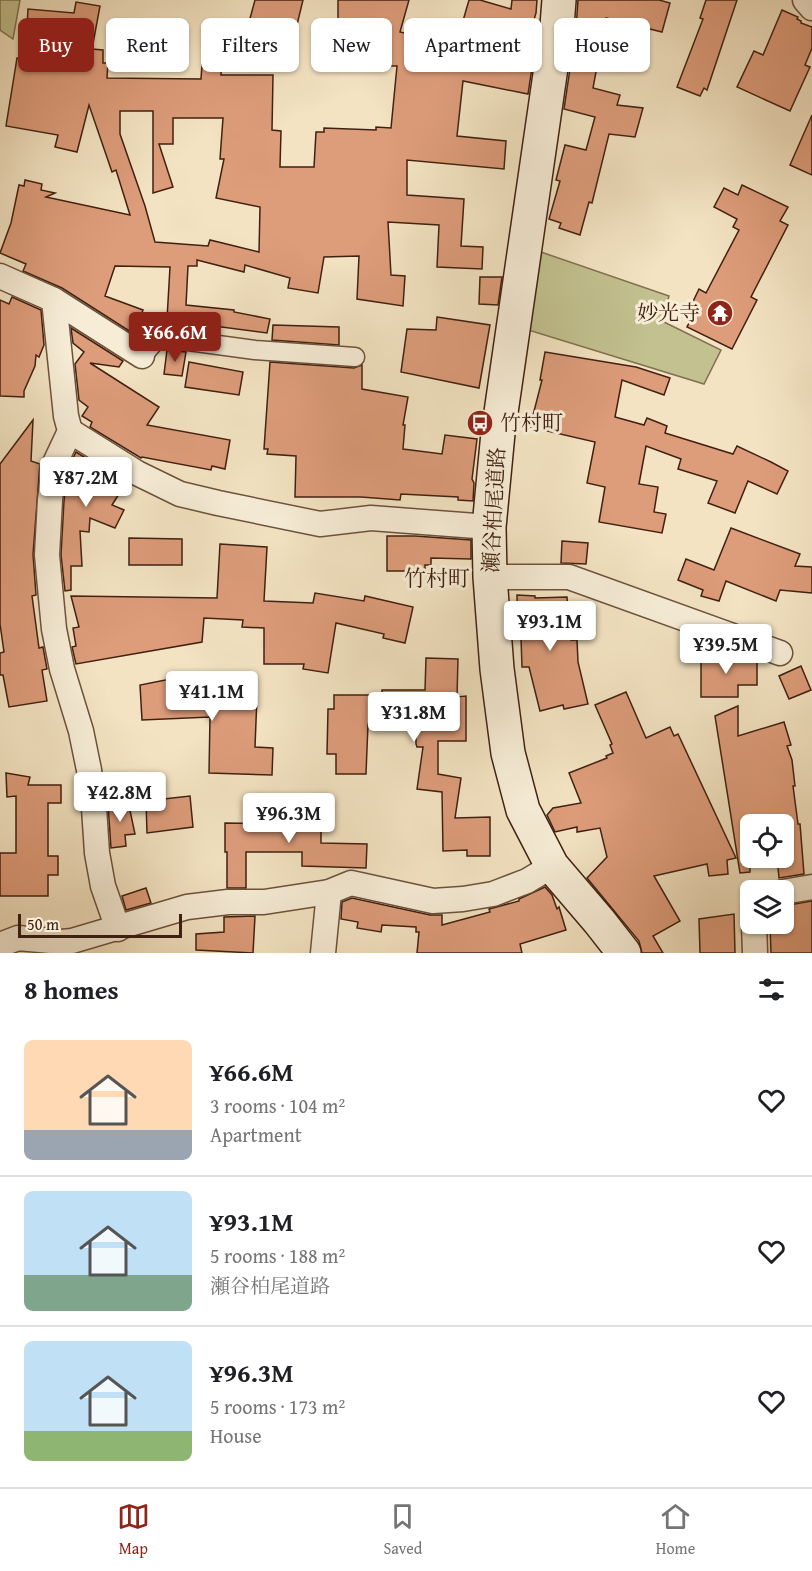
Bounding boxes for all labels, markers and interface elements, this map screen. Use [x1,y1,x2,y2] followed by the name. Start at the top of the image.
[18,18,94,72] chip: Buy
[106,18,189,72] chip: Rent
[201,18,299,72] chip: Filters
[311,18,392,72] chip: New
[404,18,542,72] chip: Apartment
[554,18,650,72] chip: House
[637,297,700,328] place label: 妙光寺
[705,298,735,328] temple icon: 妙光寺
[126,312,224,363] pin: ¥66.6M
[143,317,207,346] text: ¥66.6M
[500,407,563,438] place label: 竹村町
[465,408,495,438] bus stop icon: 竹村町
[475,446,512,574] street label: 瀬谷柏尾道路
[37,457,135,508] pin: ¥87.2M
[54,462,118,491] text: ¥87.2M
[404,562,470,594] district label: 竹村町
[501,601,599,652] pin: ¥93.1M
[518,606,582,635] text: ¥93.1M
[677,624,775,675] pin: ¥39.5M
[694,629,758,658] text: ¥39.5M
[163,671,261,722] pin: ¥41.1M
[180,676,244,705] text: ¥41.1M
[365,692,463,743] pin: ¥31.8M
[382,697,446,726] text: ¥31.8M
[71,772,169,823] pin: ¥42.8M
[88,777,152,806] text: ¥42.8M
[240,793,338,844] pin: ¥96.3M
[257,798,321,827] text: ¥96.3M
[740,814,794,934] map controls
[740,814,794,868] button: locate
[740,880,794,934] button: layers
[18,911,182,938] scale bar
[27,912,59,936] text: 50 m
[24,970,119,1009] text: 8 homes
[755,973,788,1006] icon: filters
[210,1052,294,1091] text: ¥66.6M
[72,1064,144,1136] icon: home
[755,1084,788,1117] icon: heart
[210,1091,345,1120] text: 3 rooms · 104 m²
[210,1120,302,1149] text: Apartment
[210,1202,294,1241] text: ¥93.1M
[72,1215,144,1287] icon: home
[755,1235,788,1268] icon: heart
[210,1241,345,1270] text: 5 rooms · 188 m²
[210,1271,330,1300] text: 瀬谷柏尾道路
[210,1353,294,1392] text: ¥96.3M
[72,1365,144,1437] icon: home
[755,1385,788,1418] icon: heart
[210,1392,345,1421] text: 5 rooms · 173 m²
[210,1421,262,1450] text: House
[117,1500,150,1560] tab: Map
[383,1500,422,1560] tab: Saved
[656,1500,695,1560] tab: Home

